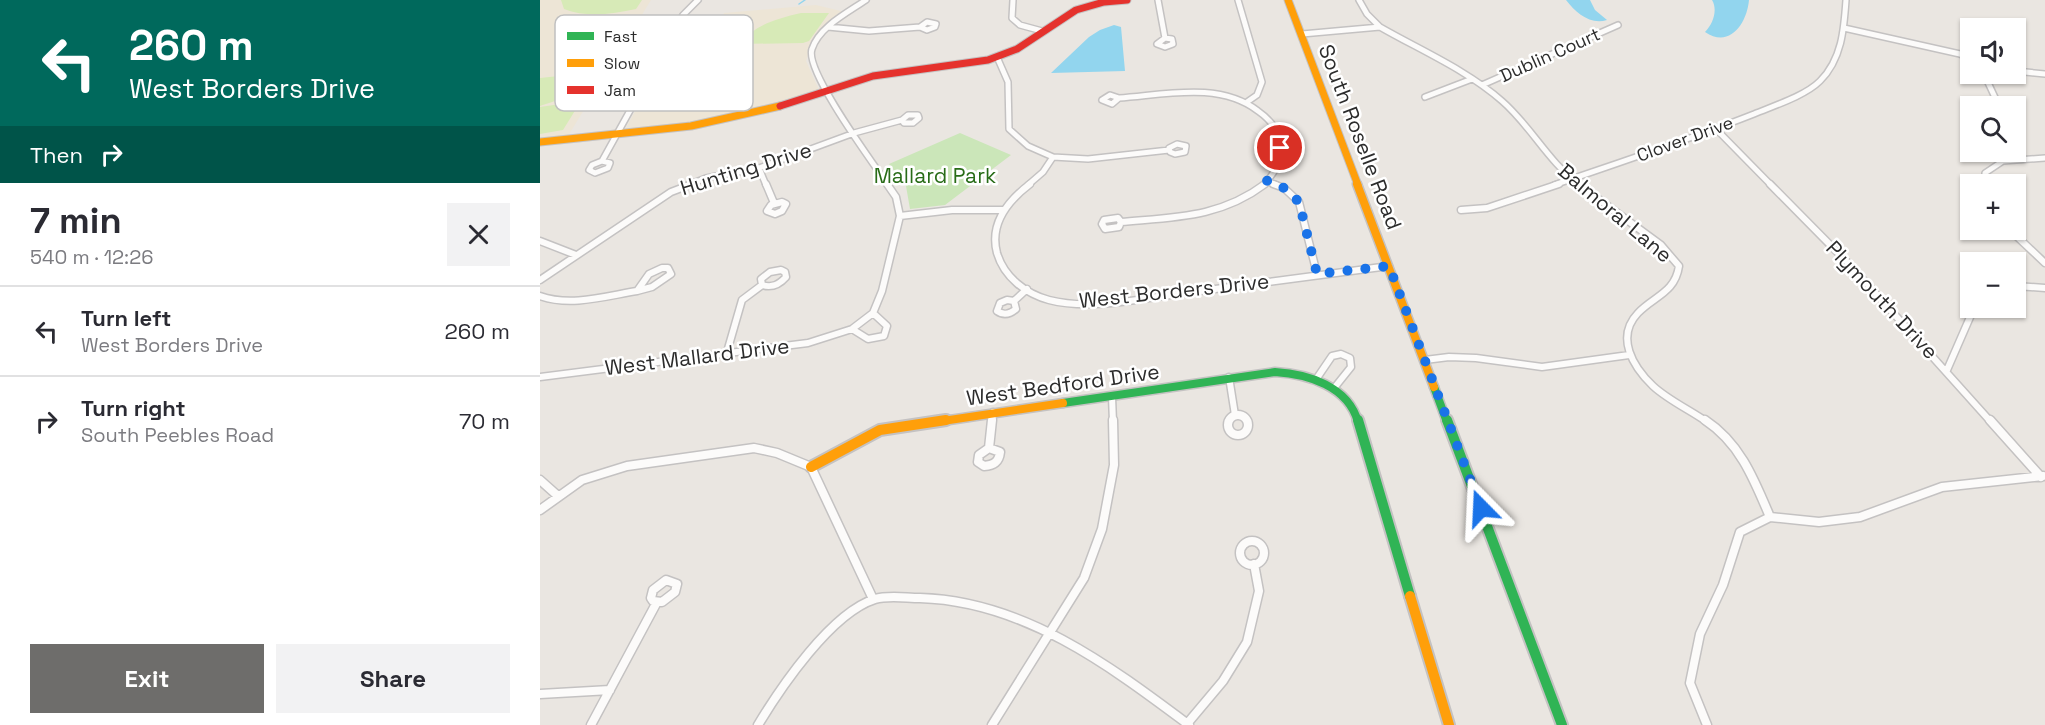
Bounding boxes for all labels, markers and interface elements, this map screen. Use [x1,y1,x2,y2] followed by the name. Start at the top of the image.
[555,15,753,111] legend
[1960,18,2026,318] map controls
[1960,18,2026,84] button: sound
[129,19,254,72] text: 260 m
[1496,22,1604,87] street label: Dublin Court
[30,24,108,102] icon: left
[604,26,637,47] text: Fast
[1313,40,1408,233] street label: South Roselle Road
[604,53,640,74] text: Slow
[129,71,375,106] text: West Borders Drive
[604,80,636,101] text: Jam
[1960,96,2026,162] button: search
[1633,110,1736,167] street label: Clover Drive
[1254,122,1305,173] pin
[1263,131,1296,164] icon: arrive
[677,136,815,201] street label: Hunting Drive
[95,138,128,171] icon: right
[30,141,83,169] text: Then
[1553,157,1678,268] street label: Balmoral Lane
[874,162,996,189] park label: Mallard Park
[1960,174,2026,240] button: +
[30,198,122,244] text: 7 min
[447,203,510,266] button: close
[1820,235,1944,365] street label: Plymouth Drive
[30,244,153,270] text: 540 m · 12:26
[1960,252,2026,318] button: −
[1077,267,1270,314] street label: West Borders Drive
[81,304,171,332] text: Turn left
[30,315,63,348] icon: left
[445,317,510,345] text: 260 m
[81,332,263,358] text: West Borders Drive
[603,332,791,381] street label: West Mallard Drive
[965,358,1161,411] street label: West Bedford Drive
[81,394,186,422] text: Turn right
[30,405,63,438] icon: right
[459,407,510,435] text: 70 m
[81,422,274,448] text: South Peebles Road
[1449,476,1513,540] position arrow
[30,644,264,713] button: Exit
[276,644,510,713] button: Share

